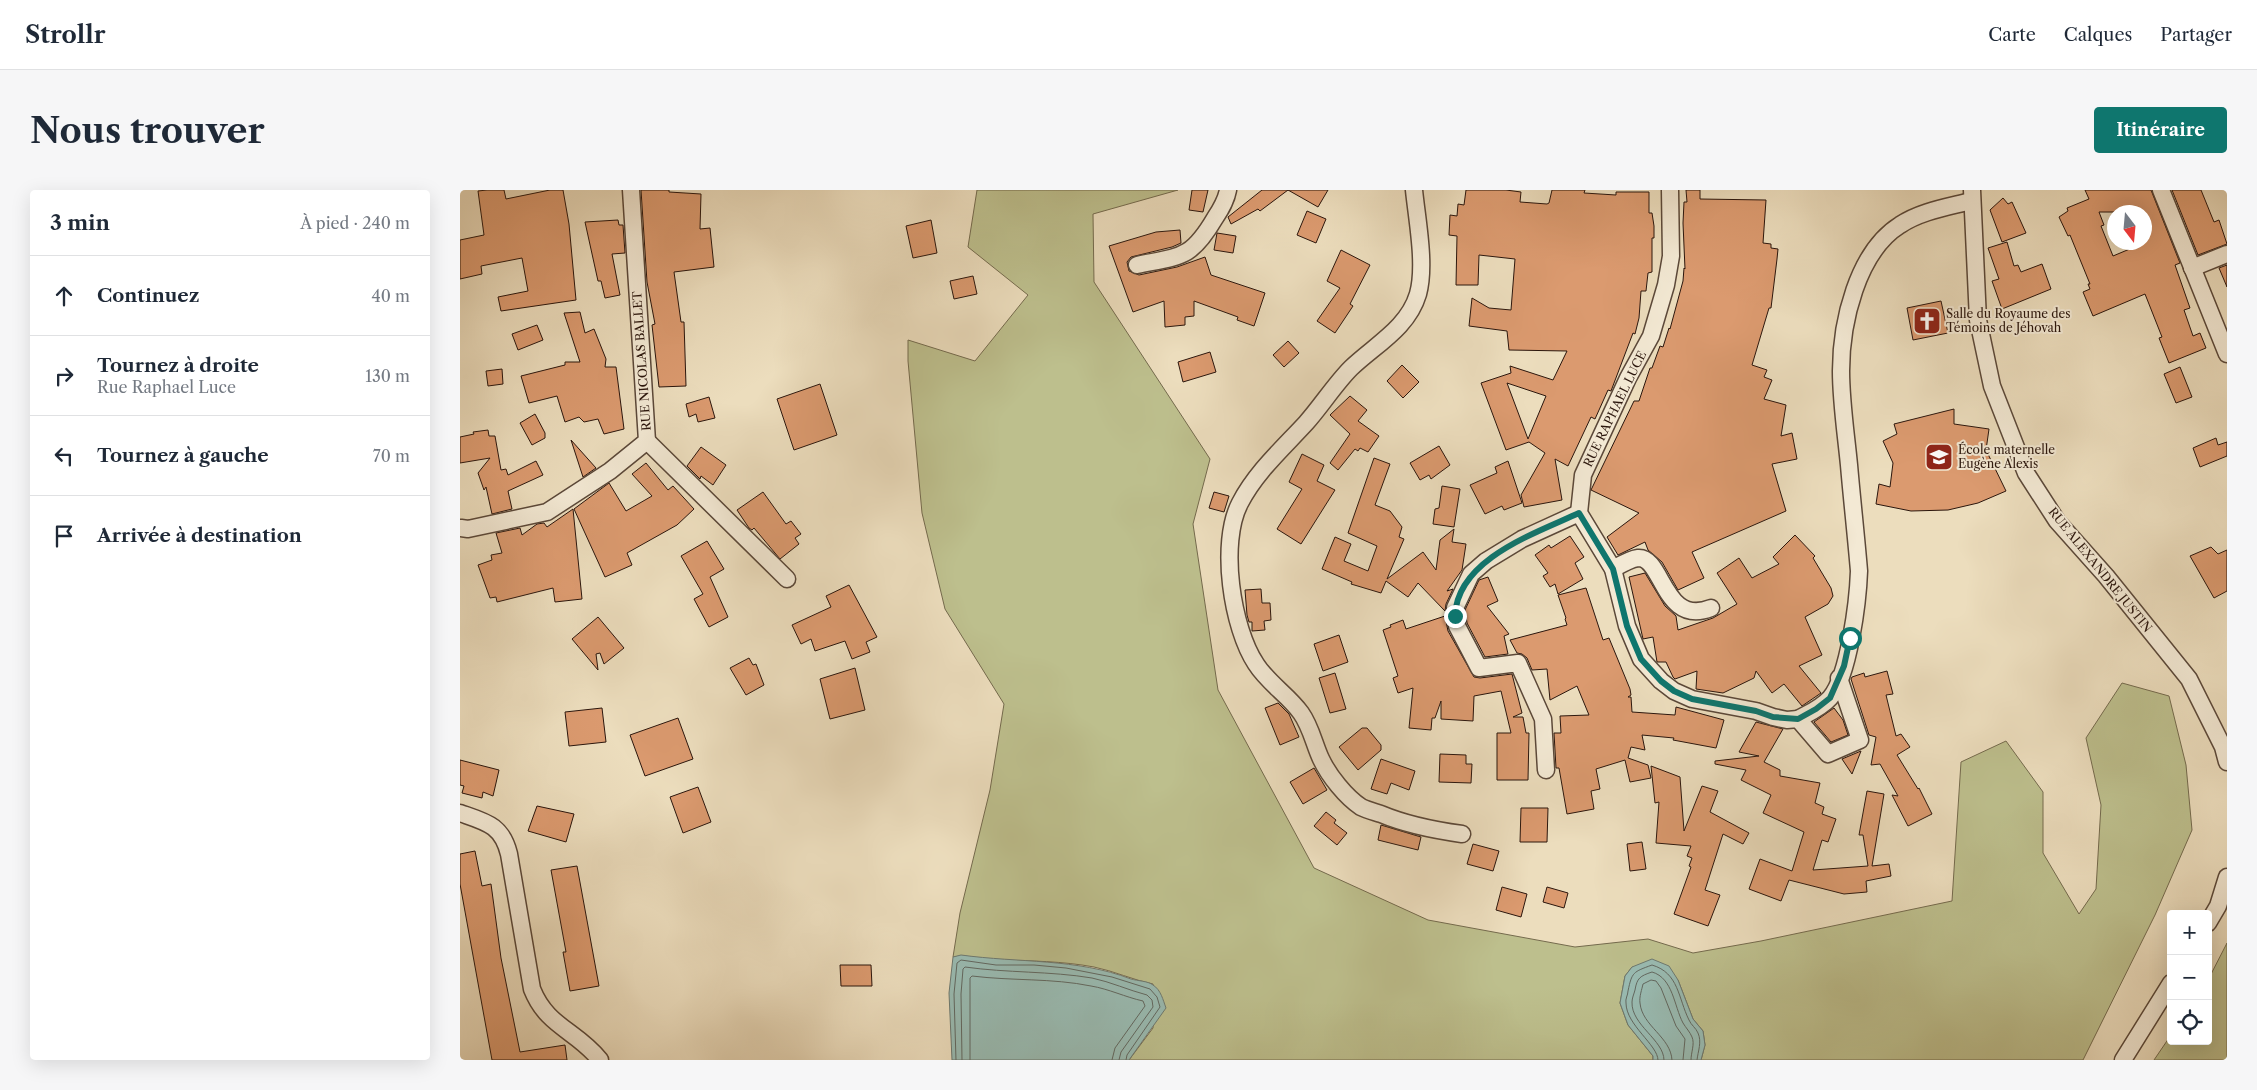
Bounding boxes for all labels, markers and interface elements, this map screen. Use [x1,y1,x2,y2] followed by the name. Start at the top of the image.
[25,20,105,49] text: Strollr
[1988,24,2036,46] text: Carte
[2064,24,2132,46] text: Calques
[2160,24,2232,46] text: Partager
[2094,107,2227,153] button: Itinéraire
[30,109,265,152] text: Nous trouver
[2107,205,2152,250] north arrow
[50,210,110,235] text: 3 min
[300,213,410,233] text: À pied · 240 m
[50,282,78,310] icon: ahead
[97,284,199,307] text: Continuez
[371,286,410,306] text: 40 m
[629,291,654,431] street label: RUE NICOLAS BALLET
[1912,306,1942,336] church icon: Salle du Royaume des Témoins de Jéhovah
[1946,306,2071,335] place label: Salle du Royaume des Témoins de Jéhovah
[1580,348,1649,469] street label: RUE RAPHAEL LUCE
[97,354,259,377] text: Tournez à droite
[50,362,78,390] icon: right
[365,366,410,386] text: 130 m
[97,377,236,397] text: Rue Raphael Luce
[1958,441,2055,471] place label: École maternelle Eugène Alexis
[50,442,78,470] icon: left
[1924,442,1954,472] school or university icon: École maternelle Eugène Alexis
[97,444,269,467] text: Tournez à gauche
[373,446,410,466] text: 70 m
[2045,504,2155,635] street label: RUE ALEXANDRE JUSTIN
[50,522,78,550] icon: arrive
[97,524,302,547] text: Arrivée à destination
[1444,605,1467,628] route end
[1839,627,1862,650] route start
[2167,910,2212,1045] map controls
[2167,910,2212,955] button: +
[2167,955,2212,1000] button: −
[2167,1000,2212,1045] button: locate

